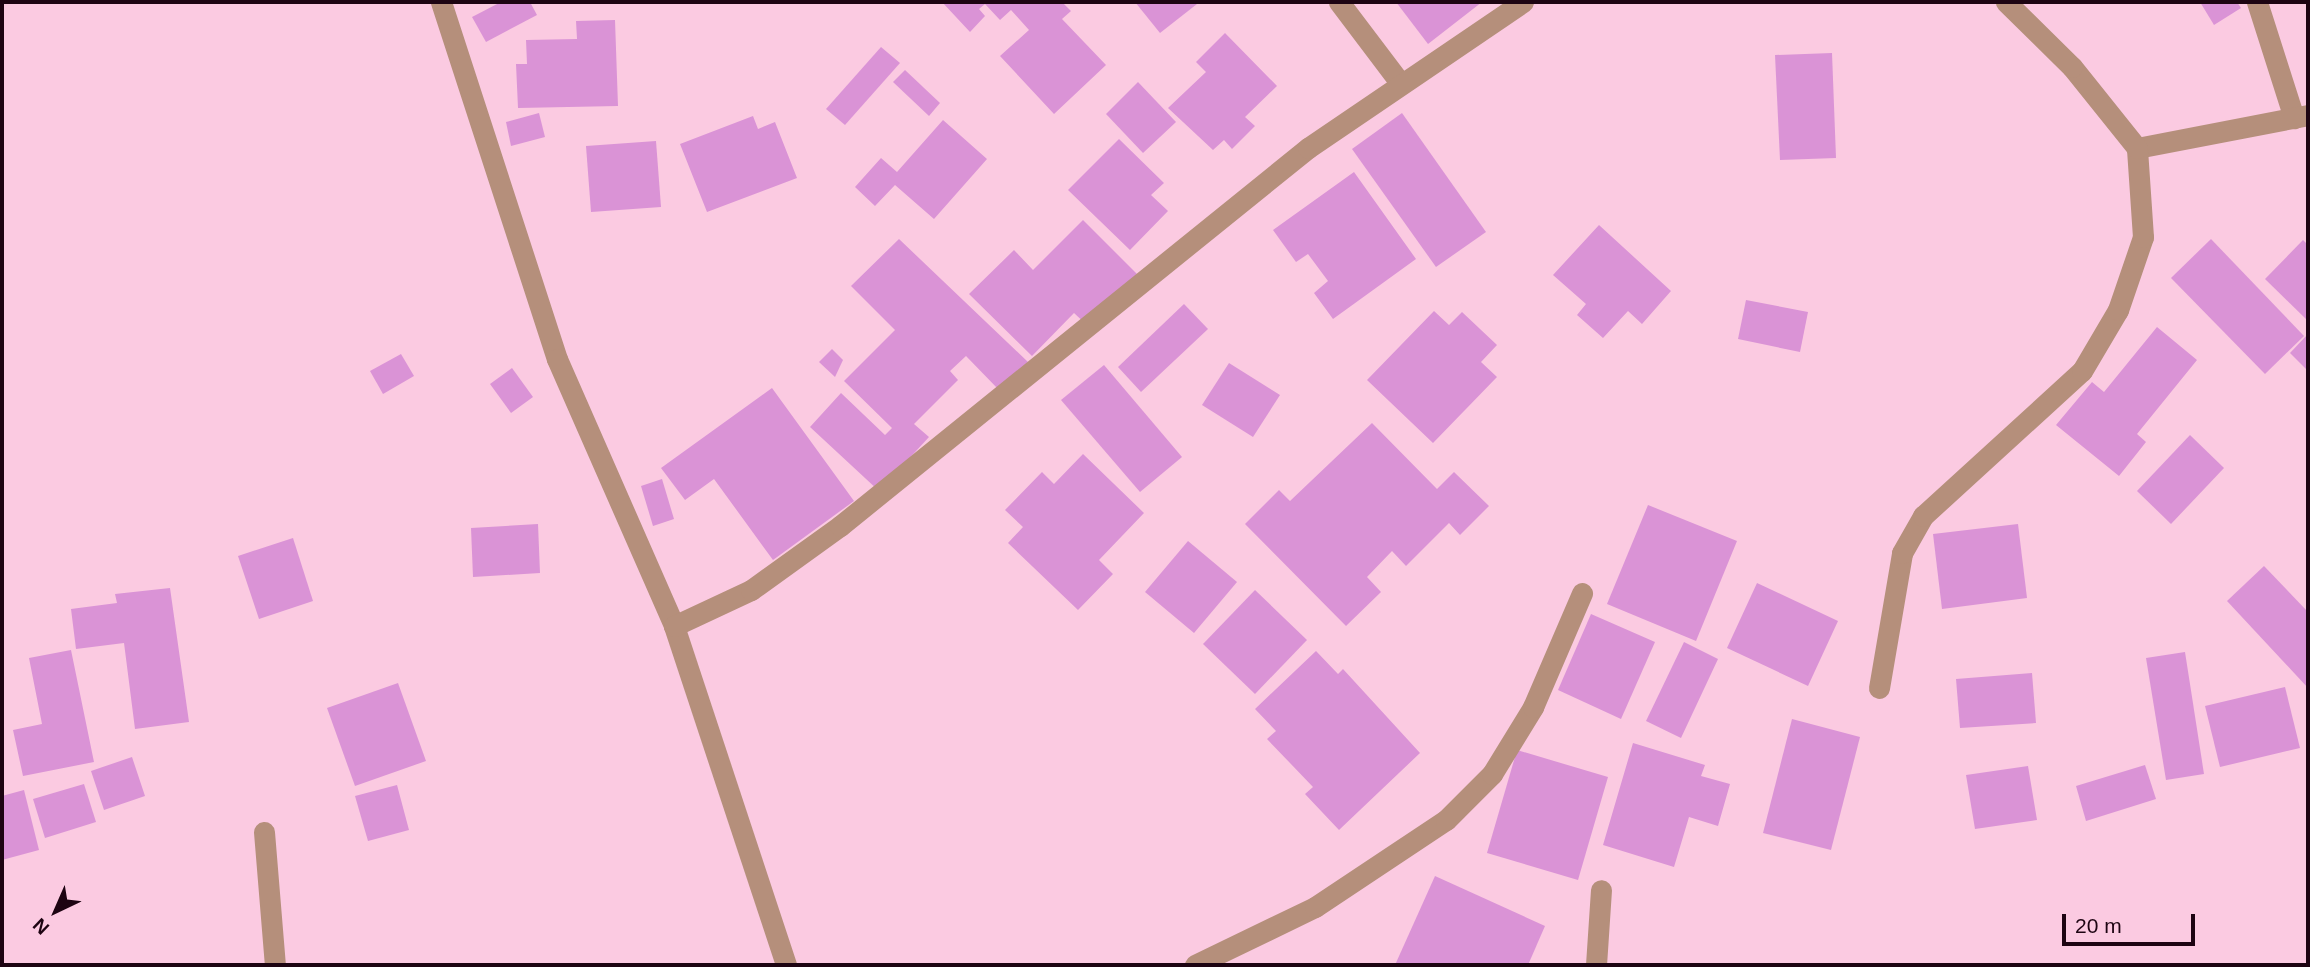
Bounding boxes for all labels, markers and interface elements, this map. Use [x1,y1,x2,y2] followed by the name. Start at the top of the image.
[21,876,91,946] north arrow
[2065,900,2198,944] scale bar
[29,914,53,939] text: N
[2075,914,2122,937] text: 20 m

